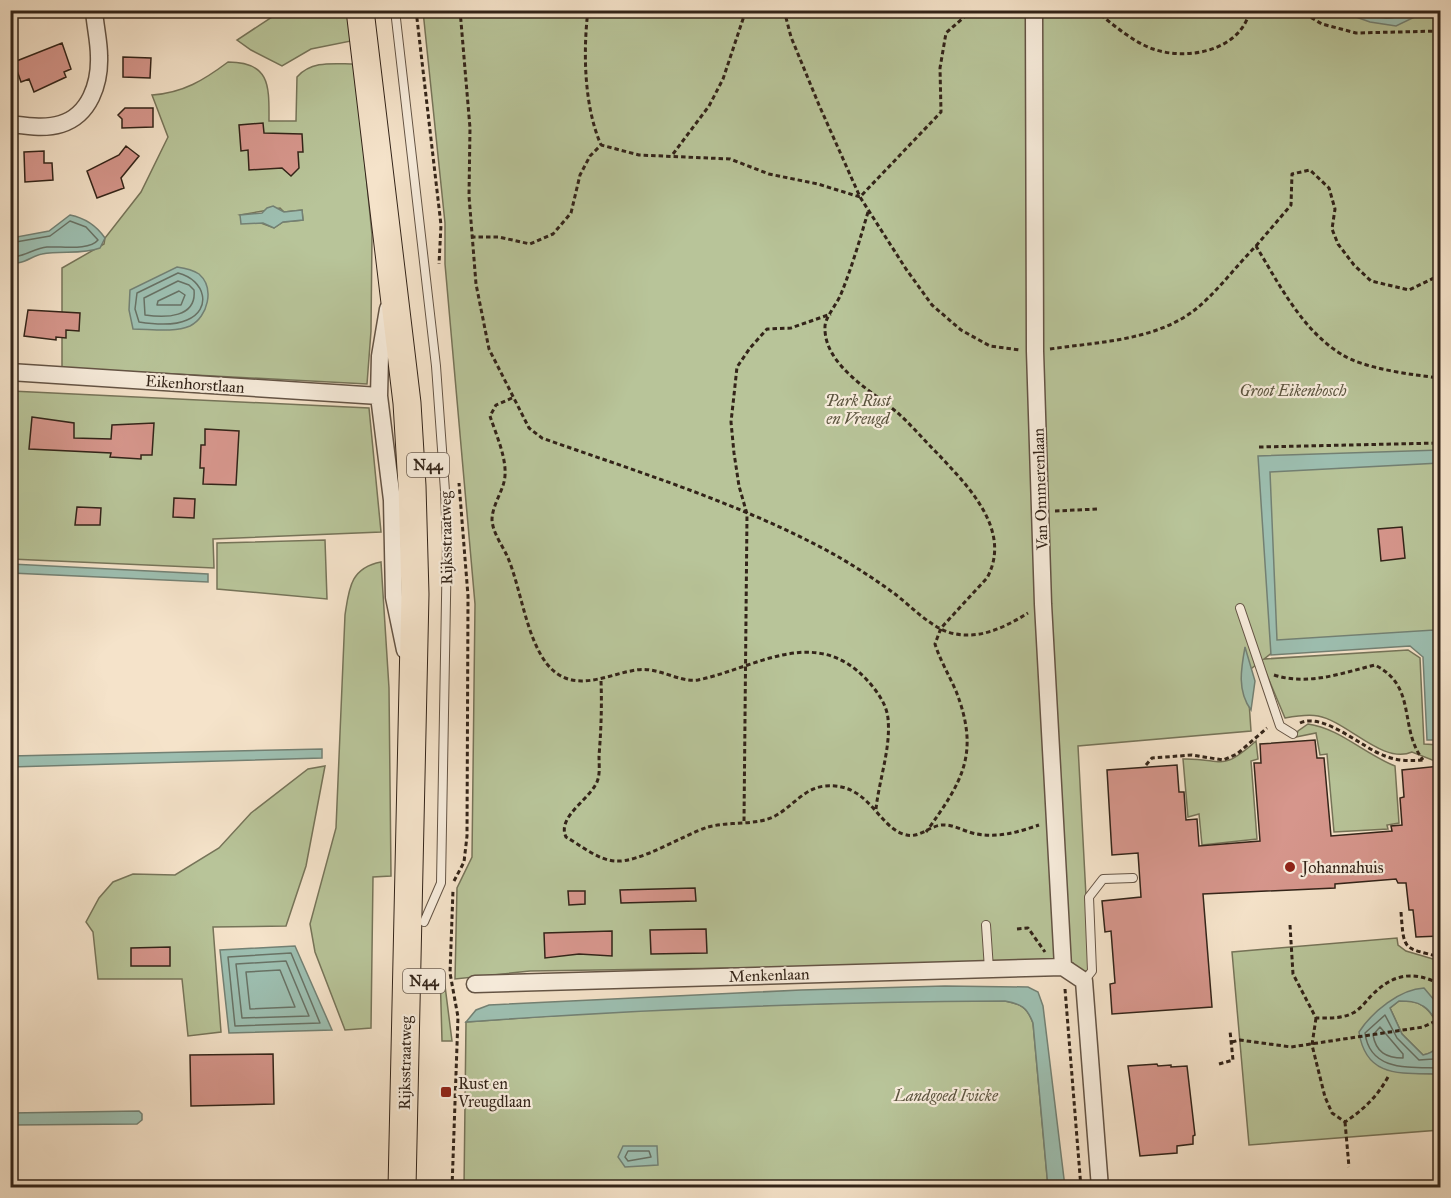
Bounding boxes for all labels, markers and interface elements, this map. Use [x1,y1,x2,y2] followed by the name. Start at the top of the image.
[145,371,246,397] street label: Eikenhorstlaan
[1239,381,1347,400] park label: Groot Eikenbosch
[825,391,892,428] park label: Park Rust en Vreugd
[1028,427,1052,551] street label: Van Ommerenlaan
[407,453,449,477] road number: N44
[436,490,457,585] street label: Rijksstraatweg
[1300,858,1384,878] place label: Johannahuis
[1283,860,1297,874] marker: Johannahuis
[728,964,810,986] street label: Menkenlaan
[403,969,445,993] road number: N44
[395,1015,416,1110] street label: Rijksstraatweg
[457,1074,531,1112] place label: Rust en Vreugdlaan
[439,1085,453,1099] marker: Rust en Vreugdlaan
[893,1086,999,1105] park label: Landgoed Ivicke

